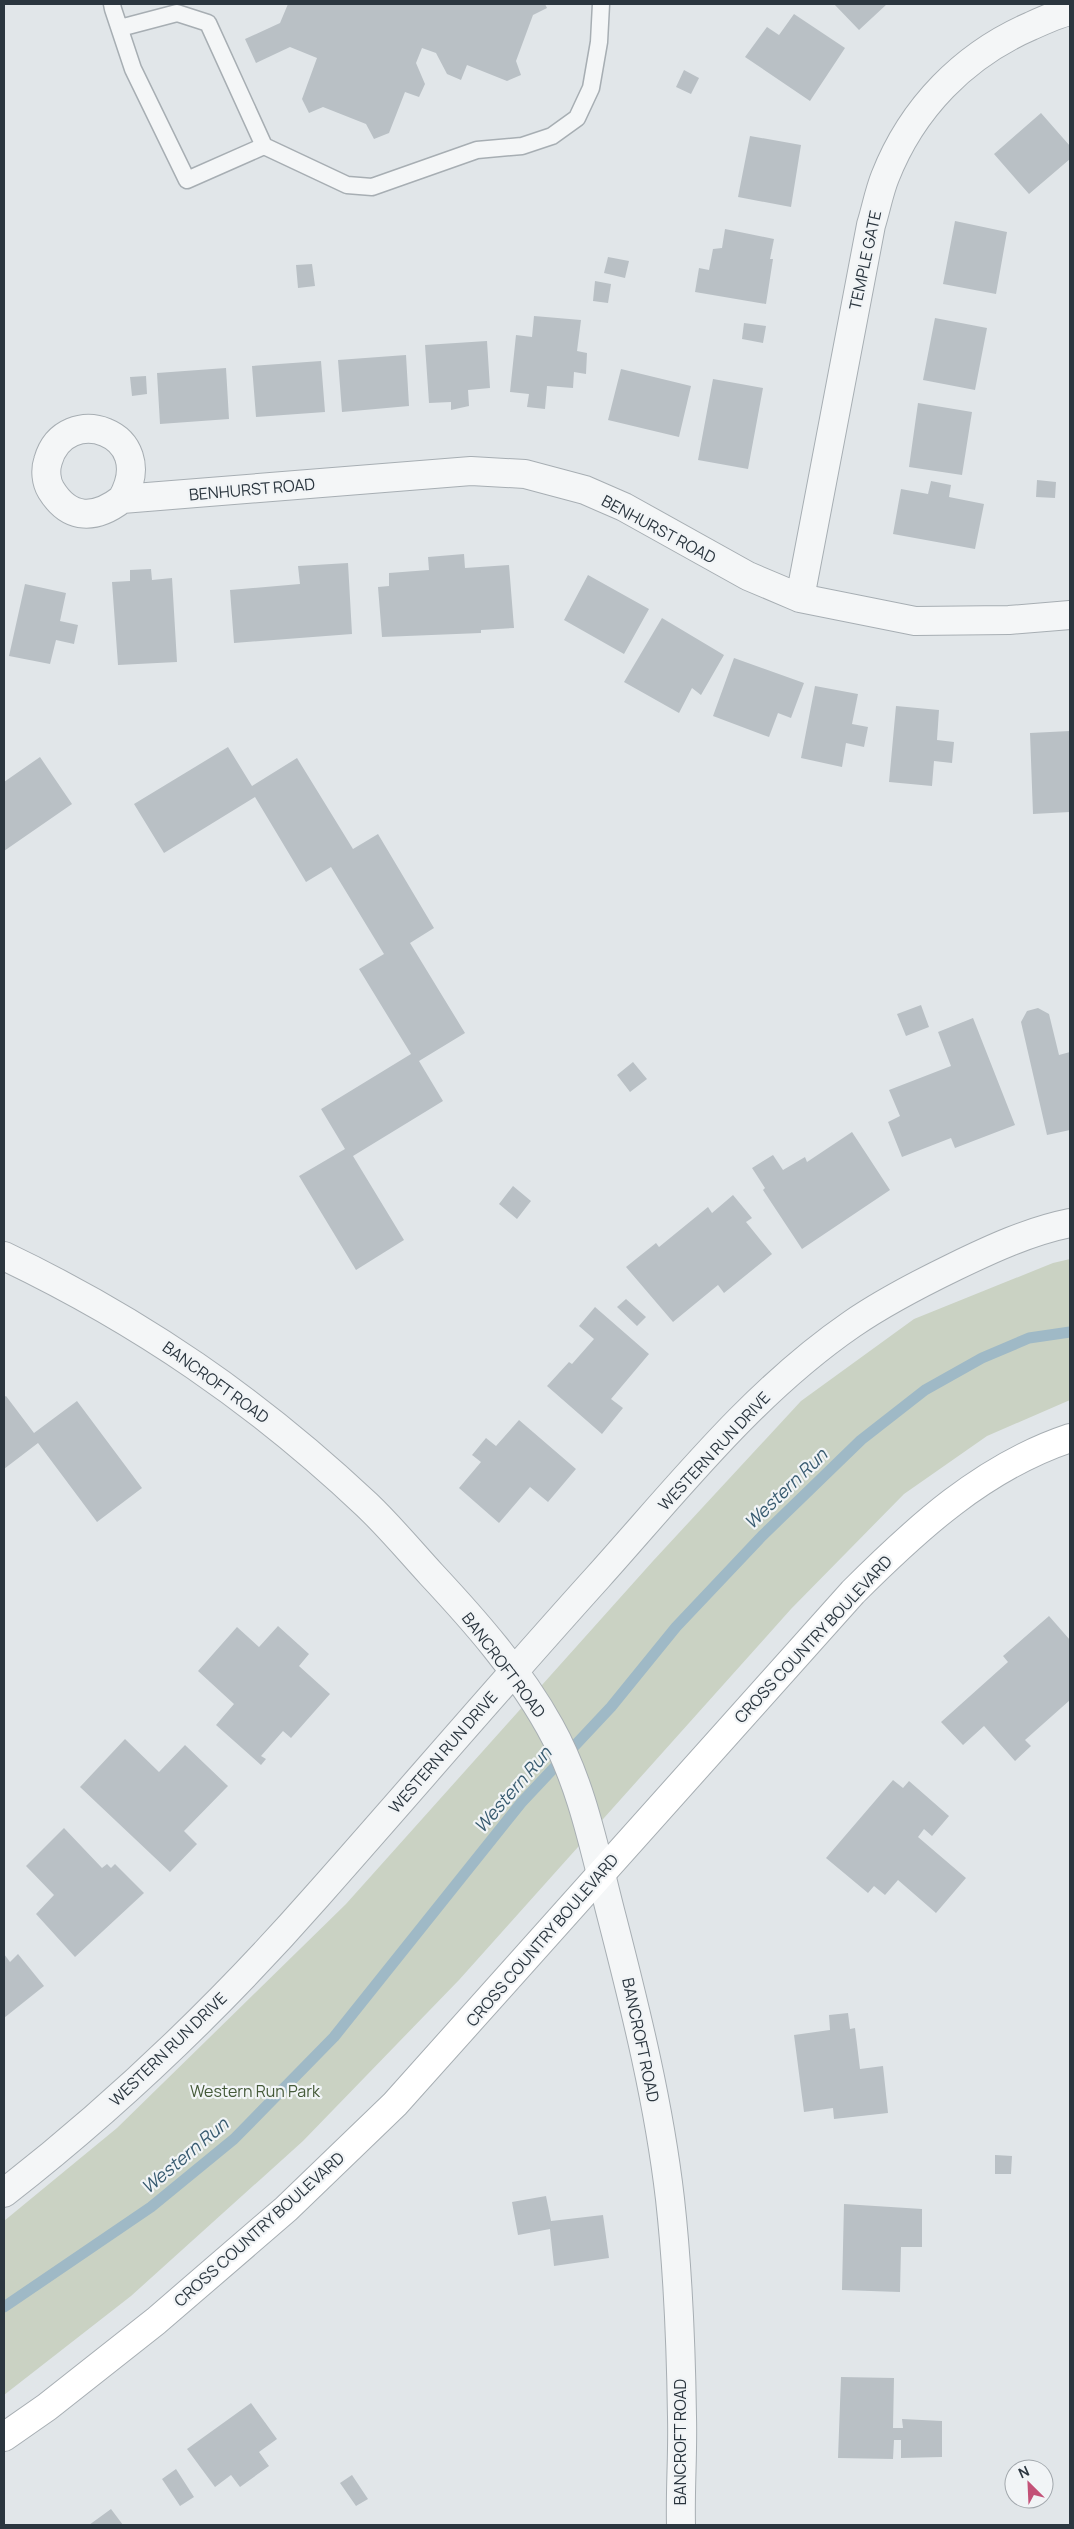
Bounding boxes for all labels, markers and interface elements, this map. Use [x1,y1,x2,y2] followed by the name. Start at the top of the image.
[844,208,886,312] street label: TEMPLE GATE
[188,473,316,505] street label: BENHURST ROAD
[598,490,720,569] street label: BENHURST ROAD
[158,1336,274,1428] street label: BANCROFT ROAD
[653,1387,775,1515] street label: WESTERN RUN DRIVE
[739,1442,833,1534] water label: Western Run
[729,1550,897,1728] street label: CROSS COUNTRY BOULEVARD
[457,1608,551,1722] street label: BANCROFT ROAD
[384,1686,502,1818] street label: WESTERN RUN DRIVE
[468,1740,557,1837] water label: Western Run
[461,1849,623,2031] street label: CROSS COUNTRY BOULEVARD
[617,1976,665,2104] street label: BANCROFT ROAD
[105,1987,231,2111] street label: WESTERN RUN DRIVE
[190,2080,321,2102] park label: Western Run Park
[136,2111,234,2199] water label: Western Run
[169,2146,349,2311] street label: CROSS COUNTRY BOULEVARD
[669,2378,691,2505] street label: BANCROFT ROAD
[1004,2459,1054,2509] north arrow
[1015,2461,1032,2482] text: N

